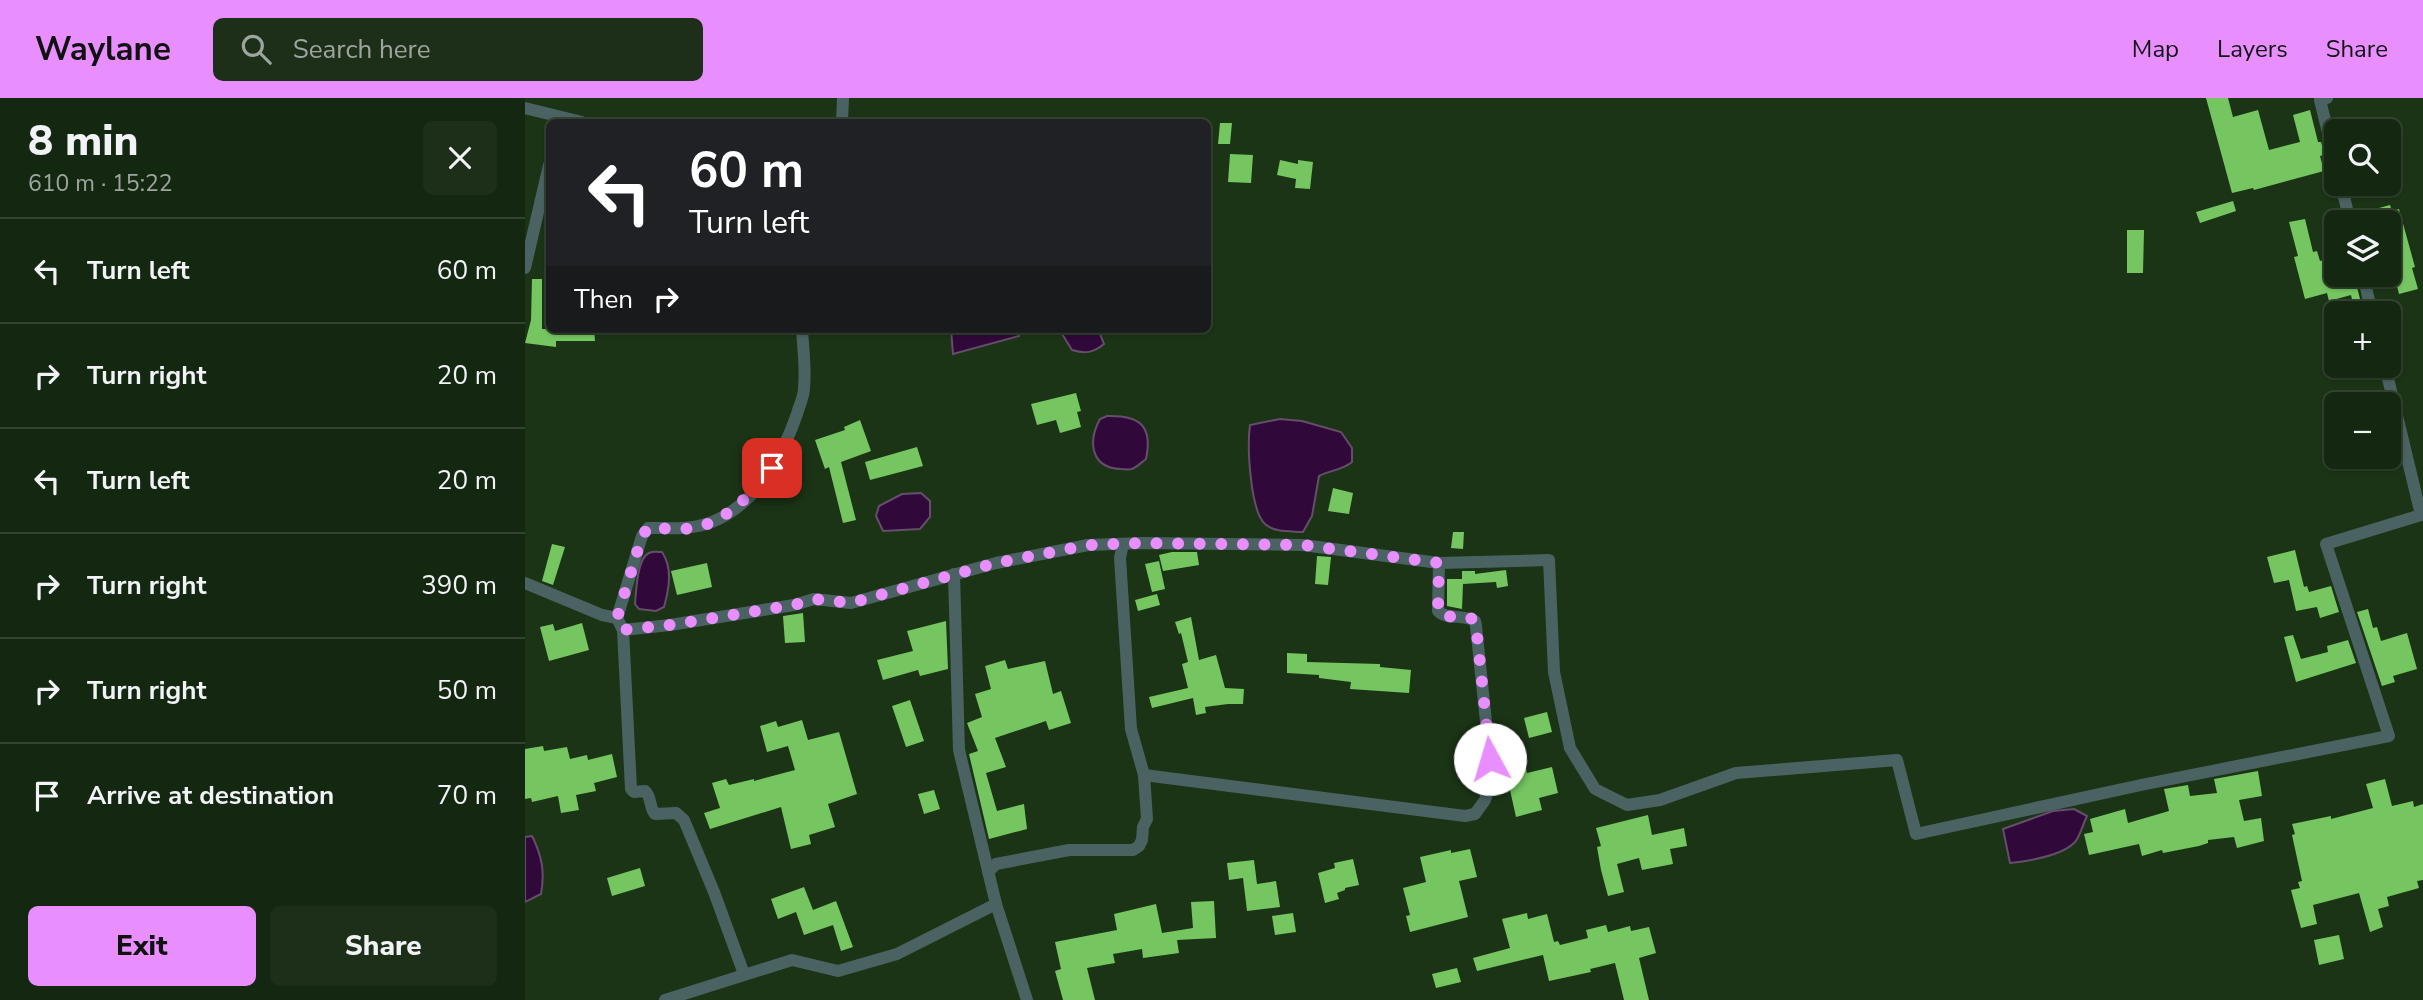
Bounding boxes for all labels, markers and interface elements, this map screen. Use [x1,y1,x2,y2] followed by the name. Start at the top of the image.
[213,18,703,81] search box
[35,27,171,72] text: Waylane
[237,30,275,68] icon: search
[293,32,431,67] text: Search here
[2132,33,2179,65] text: Map
[2217,33,2288,65] text: Layers
[2326,33,2388,65] text: Share
[28,113,138,170] text: 8 min
[2324,119,2401,469] map controls
[2324,119,2401,196] button: search
[423,121,497,195] button: close
[689,137,804,204] text: 60 m
[574,147,665,238] icon: left
[28,168,173,199] text: 610 m · 15:22
[689,201,809,244] text: Turn left
[2324,210,2401,287] button: layers
[28,252,66,290] icon: left
[87,253,190,288] text: Turn left
[437,253,497,288] text: 60 m
[647,280,685,318] icon: right
[574,282,633,317] text: Then
[2324,301,2401,378] button: +
[28,357,66,395] icon: right
[87,358,206,393] text: Turn right
[437,358,497,393] text: 20 m
[2324,392,2401,469] button: −
[742,438,802,498] pin
[753,449,791,487] icon: arrive
[28,462,66,500] icon: left
[87,463,190,498] text: Turn left
[437,463,497,498] text: 20 m
[28,567,66,605] icon: right
[87,568,206,603] text: Turn right
[421,568,497,603] text: 390 m
[28,672,66,710] icon: right
[87,673,206,708] text: Turn right
[437,673,497,708] text: 50 m
[1453,722,1527,796] position arrow
[28,777,66,815] icon: arrive
[87,778,334,813] text: Arrive at destination
[437,778,497,813] text: 70 m
[28,906,256,986] button: Exit
[270,906,497,986] button: Share

